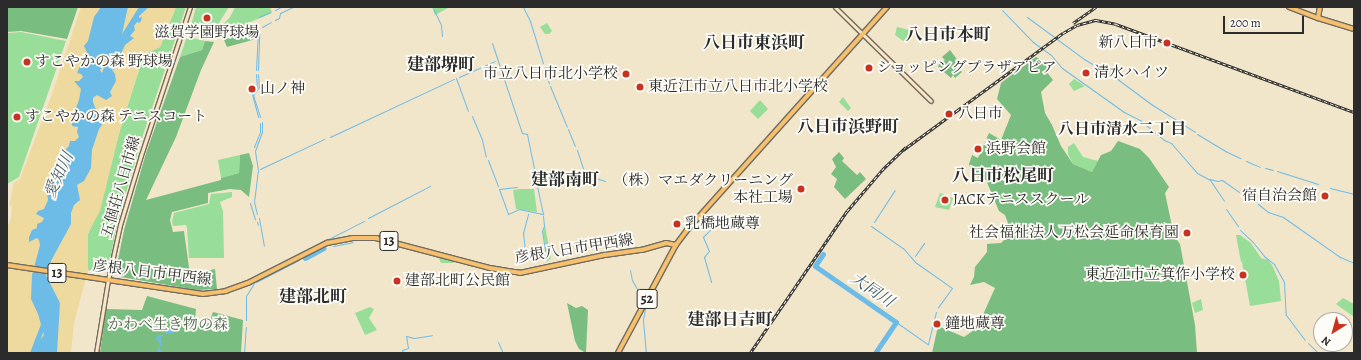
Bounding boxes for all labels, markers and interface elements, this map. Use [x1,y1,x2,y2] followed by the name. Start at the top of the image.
[1225,8,1306,34] scale bar
[202,13,212,23] marker: 滋賀学園野球場
[1230,15,1261,31] text: 200 m
[155,24,259,42] place label: 滋賀学園野球場
[906,25,990,45] district label: 八日市本町
[703,33,805,53] district label: 八日市東浜町
[1098,34,1158,52] place label: 新八日市
[1161,37,1173,49] marker: 新八日市
[35,53,173,71] place label: すこやかの森 野球場
[407,55,475,75] district label: 建部堺町
[22,57,32,67] marker: すこやかの森 野球場
[877,59,1057,77] place label: ショッピングプラザアピア
[864,63,874,73] marker: ショッピングプラザアピア
[1094,64,1169,82] place label: 清水ハイツ
[483,65,618,83] place label: 市立八日市北小学校
[1081,68,1091,78] marker: 清水ハイツ
[621,69,631,79] marker: 市立八日市北小学校
[648,78,828,96] place label: 東近江市立八日市北小学校
[260,80,305,98] place label: 山ノ神
[635,82,645,92] marker: 東近江市立八日市北小学校
[247,84,257,94] marker: 山ノ神
[958,105,1003,123] place label: 八日市
[25,108,208,126] place label: すこやかの森 テニスコート
[943,108,955,120] marker: 八日市
[12,112,22,122] marker: すこやかの森 テニスコート
[797,117,899,137] district label: 八日市浜野町
[1058,119,1186,139] district label: 八日市清水二丁目
[98,134,144,240] street label: 五個荘八日市線
[986,140,1046,158] place label: 浜野会館
[973,144,983,154] marker: 浜野会館
[40,149,78,201] water label: 愛知川
[952,166,1054,186] district label: 八日市松尾町
[531,170,599,190] district label: 建部南町
[613,171,793,206] place label: （株）マエダクリーニング 本社工場
[796,184,806,194] marker: （株）マエダクリーニング 本社工場
[1242,187,1317,205] place label: 宿自治会館
[953,191,1090,209] place label: JACKテニススクール
[1320,191,1330,201] marker: 宿自治会館
[940,195,950,205] marker: JACKテニススクール
[685,215,760,233] place label: 乳橋地蔵尊
[672,219,682,229] marker: 乳橋地蔵尊
[969,224,1179,242] place label: 社会福祉法人万松会延命保育園
[1182,228,1192,238] marker: 社会福祉法人万松会延命保育園
[379,229,399,253] road number: 13
[513,231,635,267] street label: 彦根八日市甲西線
[91,257,213,289] street label: 彦根八日市甲西線
[47,261,67,285] road number: 13
[1085,266,1235,284] place label: 東近江市立箕作小学校
[847,269,897,311] water label: 大同川
[1238,270,1248,280] marker: 東近江市立箕作小学校
[405,272,510,290] place label: 建部北町公民館
[392,276,402,286] marker: 建部北町公民館
[279,287,347,307] district label: 建部北町
[636,287,658,311] road number: 52
[688,310,772,330] district label: 建部日吉町
[1313,312,1353,352] north arrow
[945,315,1005,333] place label: 鐘地蔵尊
[108,316,228,334] park label: かわべ生き物の森
[932,319,942,329] marker: 鐘地蔵尊
[1318,333,1334,350] text: N

